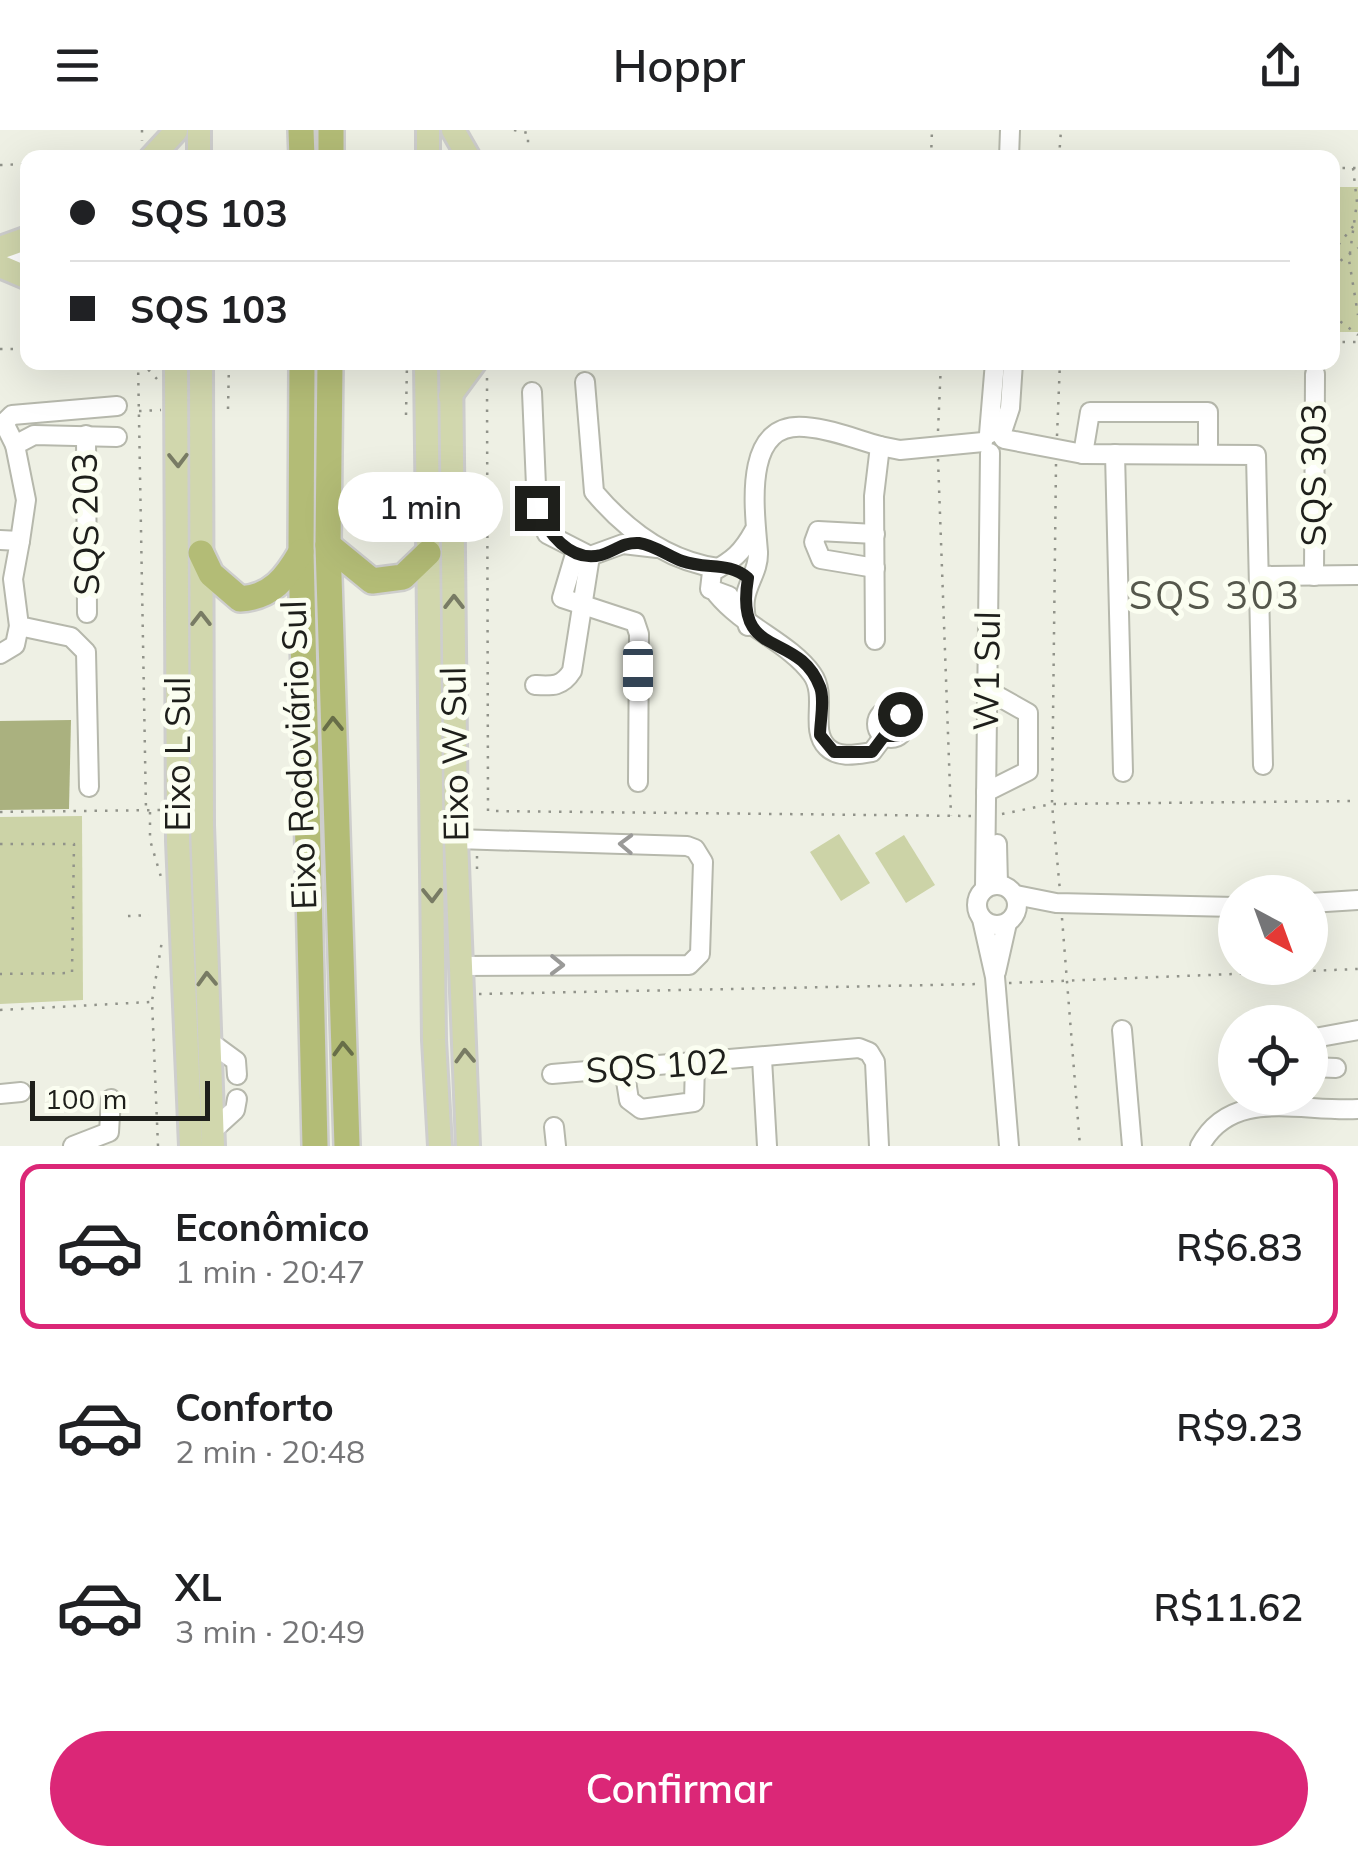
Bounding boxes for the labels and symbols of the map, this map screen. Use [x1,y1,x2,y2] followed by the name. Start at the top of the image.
[1291,404,1335,546] street label: SQS 303
[62,452,108,596] street label: SQS 203
[167,452,188,468] one-way arrow
[337,473,502,543] callout: 1 min
[515,486,560,531] route end
[1129,571,1301,619] district label: SQS 303
[443,593,465,608] one-way arrow
[271,600,325,910] street label: Eixo Rodoviário Sul
[190,610,212,626] one-way arrow
[963,611,1009,731] street label: W1 Sul
[623,641,653,701] car
[430,666,478,842] street label: Eixo W Sul
[155,677,199,831] street label: Eixo L Sul
[878,692,923,737] route start
[322,715,343,731] one-way arrow
[618,834,634,855] one-way arrow
[1218,875,1328,985] north arrow
[421,888,443,904] one-way arrow
[550,955,566,976] one-way arrow
[197,970,218,986] one-way arrow
[584,1038,730,1092] street label: SQS 102
[333,1040,354,1056] one-way arrow
[454,1048,475,1063] one-way arrow
[30,1076,210,1120] scale bar

